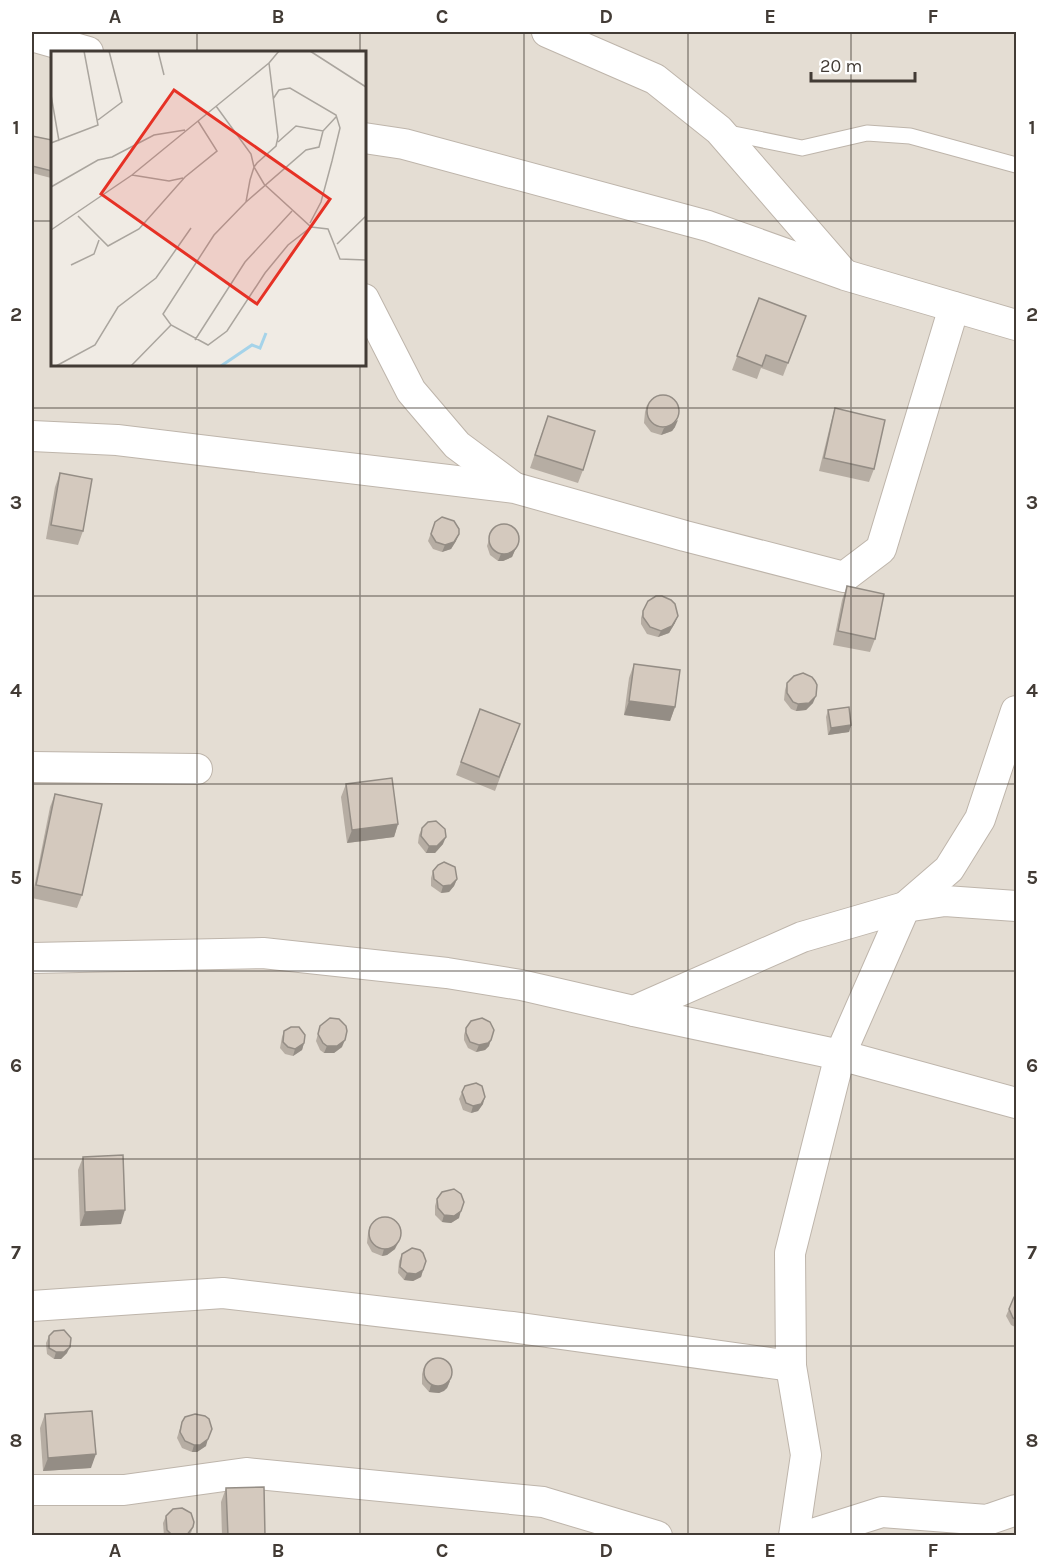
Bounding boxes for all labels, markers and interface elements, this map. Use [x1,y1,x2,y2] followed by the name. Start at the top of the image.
[109,5,122,28] text: A
[272,5,284,28] text: B
[436,5,448,28] text: C
[599,5,613,28] text: D
[764,5,776,28] text: E
[928,5,939,28] text: F
[811,45,914,83] scale bar
[51,51,366,366] inset map
[820,55,862,77] text: 20 m
[12,116,20,139] text: 1
[1028,116,1036,139] text: 1
[10,303,22,326] text: 2
[1026,303,1038,326] text: 2
[10,491,22,514] text: 3
[1026,491,1038,514] text: 3
[10,679,22,702] text: 4
[1026,679,1038,702] text: 4
[10,866,22,889] text: 5
[1026,866,1038,889] text: 5
[10,1054,22,1077] text: 6
[1026,1054,1038,1077] text: 6
[11,1241,21,1264] text: 7
[1027,1241,1037,1264] text: 7
[10,1429,22,1452] text: 8
[1026,1429,1038,1452] text: 8
[109,1539,122,1562] text: A
[272,1539,284,1562] text: B
[436,1539,448,1562] text: C
[599,1539,613,1562] text: D
[764,1539,776,1562] text: E
[928,1539,939,1562] text: F

